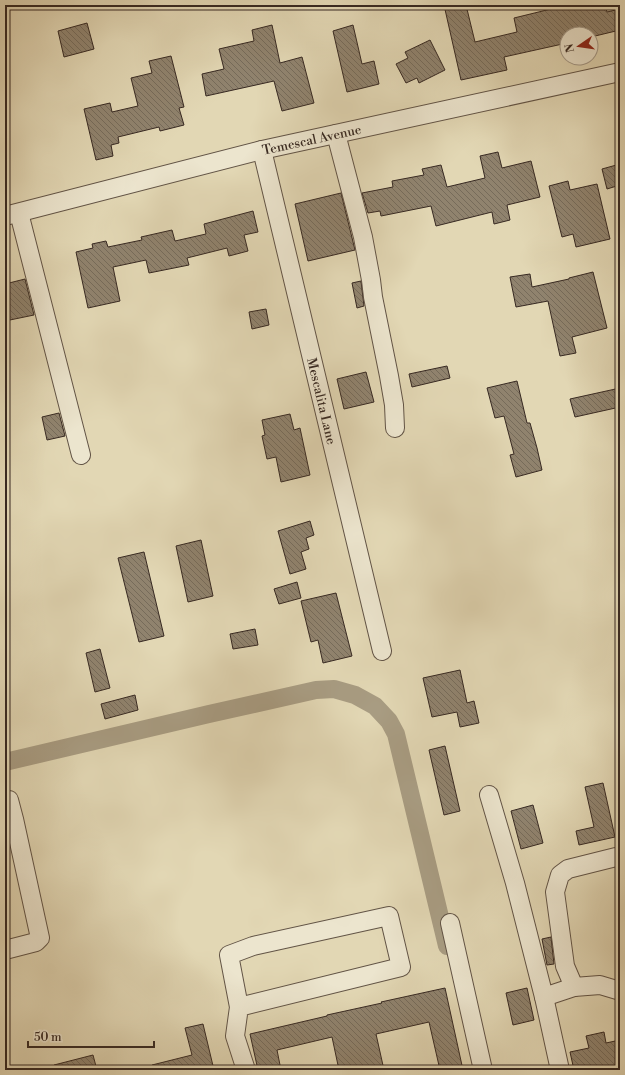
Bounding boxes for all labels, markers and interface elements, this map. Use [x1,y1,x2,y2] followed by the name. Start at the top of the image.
[559,26,599,66] north arrow
[562,42,578,54] text: N
[261,122,363,159] street label: Temescal Avenue
[303,356,339,446] street label: Mescalita Lane
[28,1023,154,1049] scale bar
[34,1030,62,1045] text: 50 m

